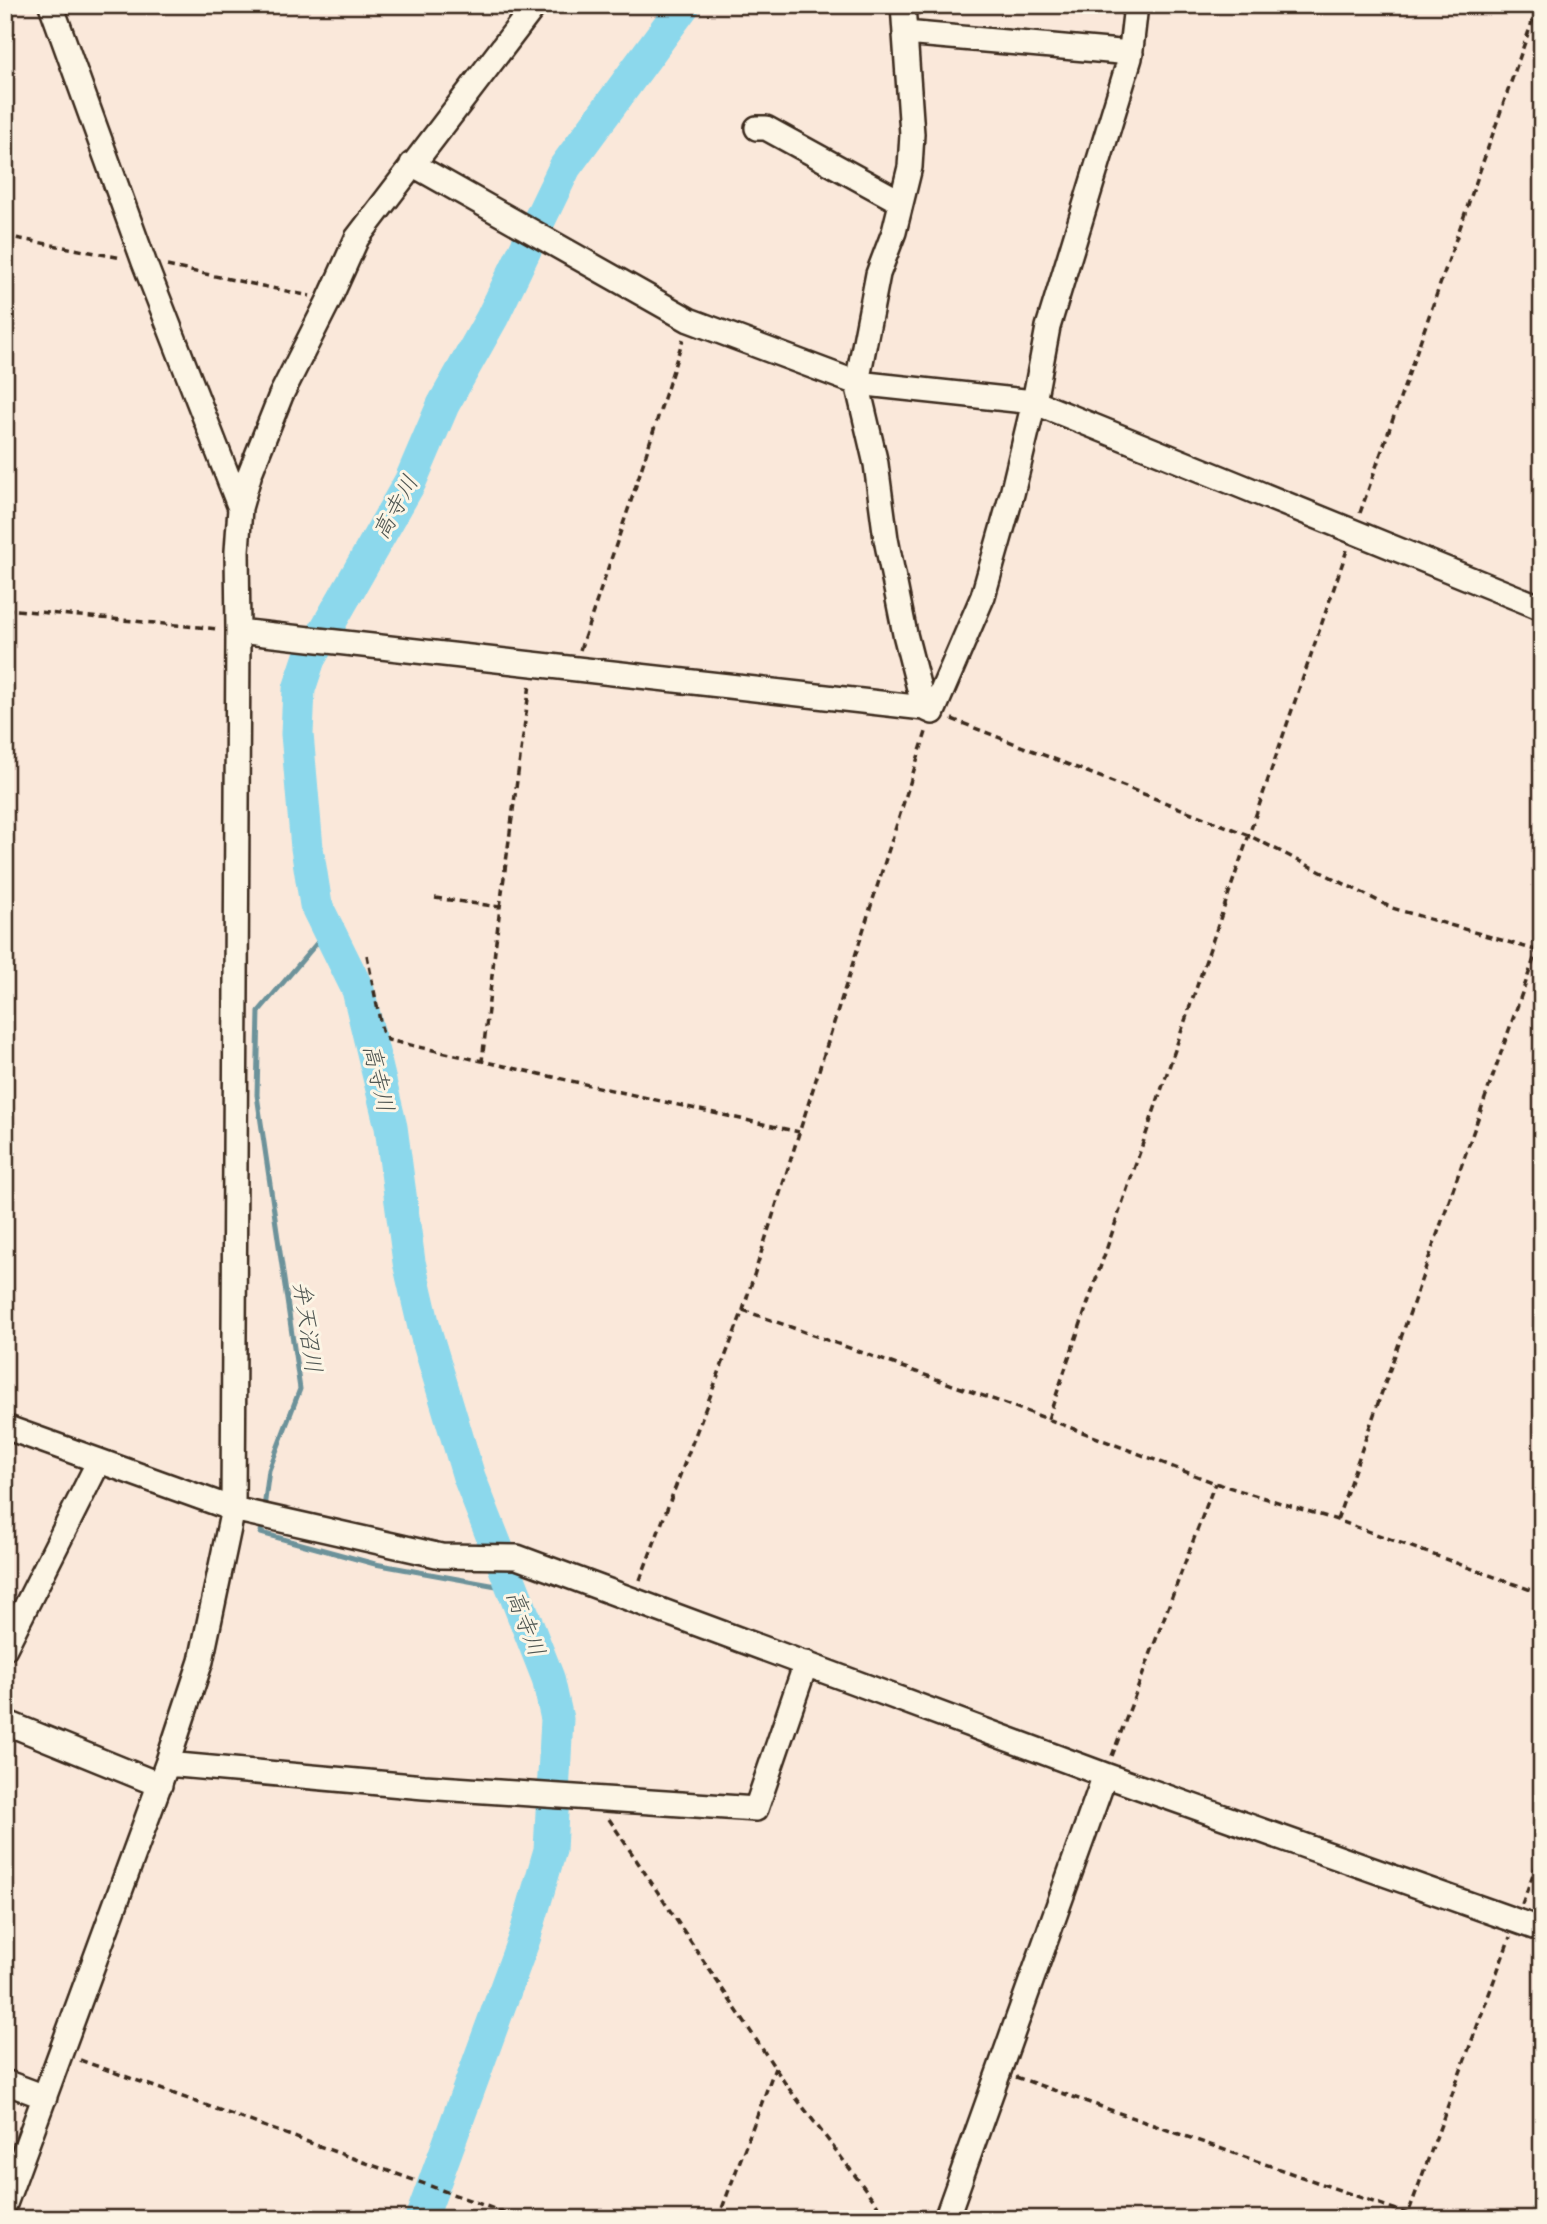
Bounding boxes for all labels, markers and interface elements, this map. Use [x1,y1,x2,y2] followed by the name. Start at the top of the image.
[367,471,429,547] water label: 高寺川
[352,1041,399,1116] water label: 高寺川
[282,1280,327,1375] water label: 弁天沼川
[495,1586,551,1662] water label: 高寺川

